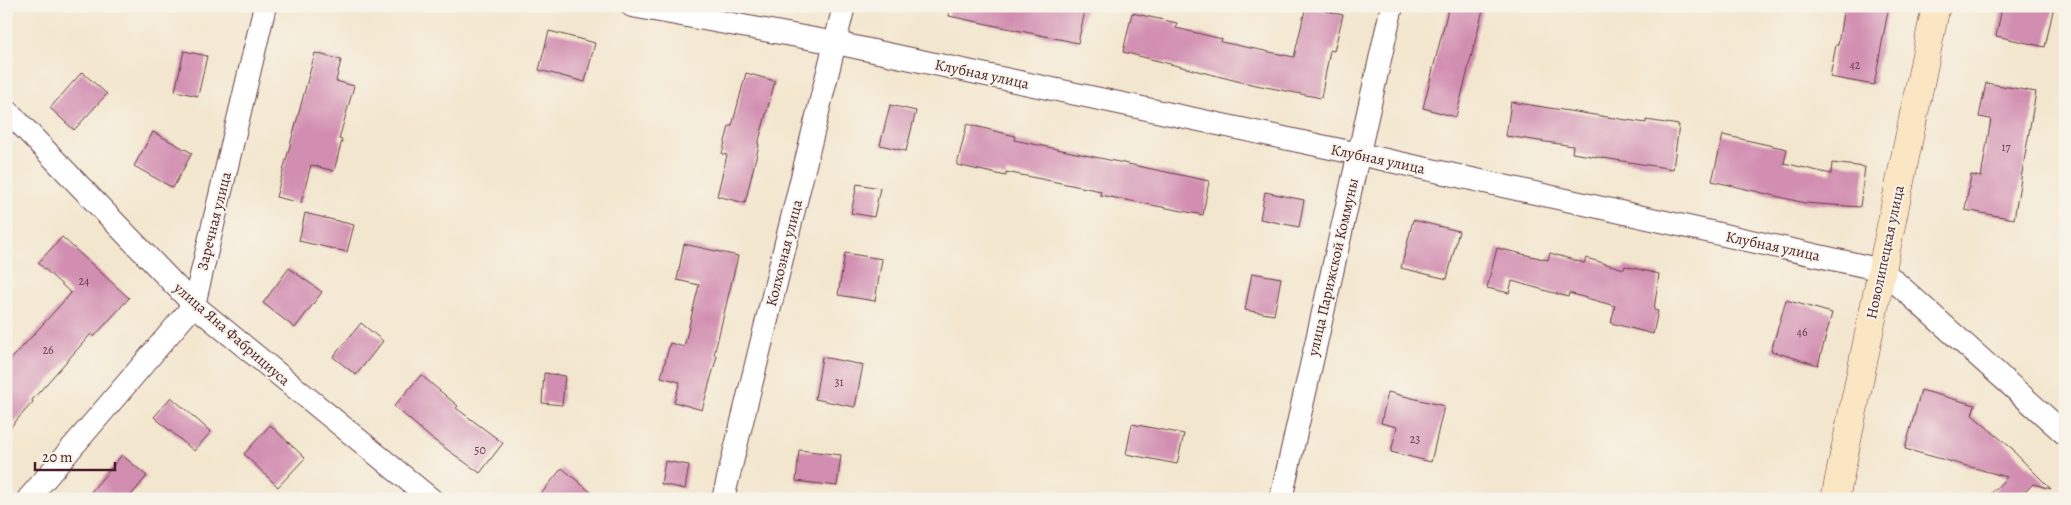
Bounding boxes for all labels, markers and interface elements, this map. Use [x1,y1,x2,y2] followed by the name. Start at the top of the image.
[933,54,1031,94] street label: Клубная улица
[1849,57,1861,73] house number: 42
[1329,139,1427,179] street label: Клубная улица
[2001,139,2012,155] house number: 17
[192,170,236,272] street label: Заречная улица
[1303,176,1363,359] street label: улица Парижской Коммуны
[1861,183,1909,321] street label: Новолипецкая улица
[761,197,807,309] street label: Колхозная улица
[1724,226,1822,266] street label: Клубная улица
[78,273,90,289] house number: 24
[169,277,294,390] street label: улица Яна Фабрициуса
[1797,324,1808,340] house number: 46
[42,342,54,358] house number: 26
[834,374,844,390] house number: 31
[1410,431,1420,447] house number: 23
[35,440,115,472] scale bar
[474,442,486,458] house number: 50
[42,447,73,467] text: 20 m

